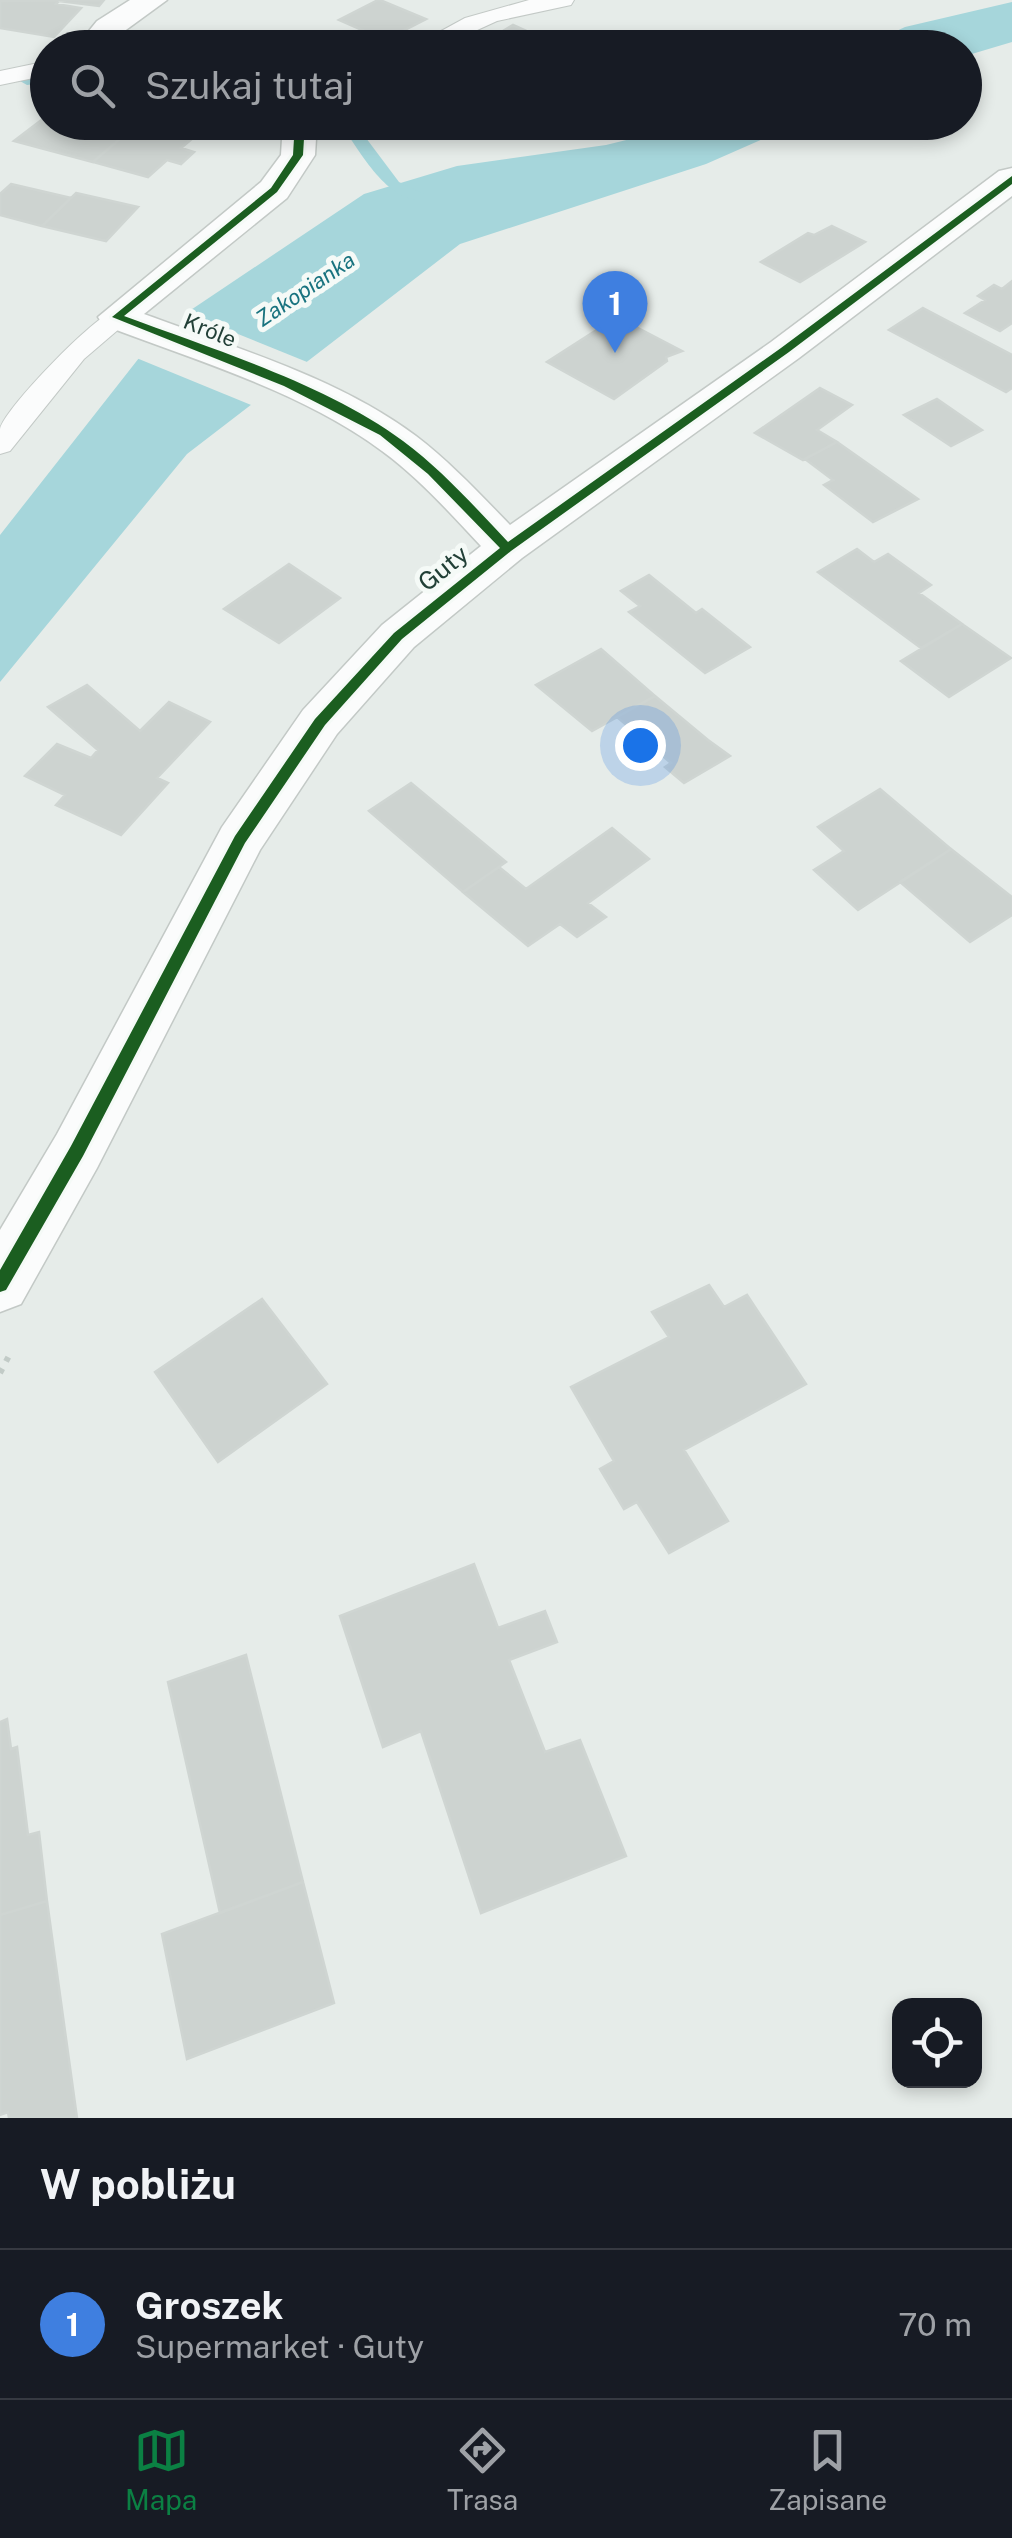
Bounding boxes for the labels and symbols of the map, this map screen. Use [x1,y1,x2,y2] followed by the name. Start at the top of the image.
[250,246,360,332] water label: Zakopianka
[582,270,648,353] pin: 1
[180,308,240,352] street label: Króle
[412,539,474,597] street label: Guty
[615,720,666,771] your location

